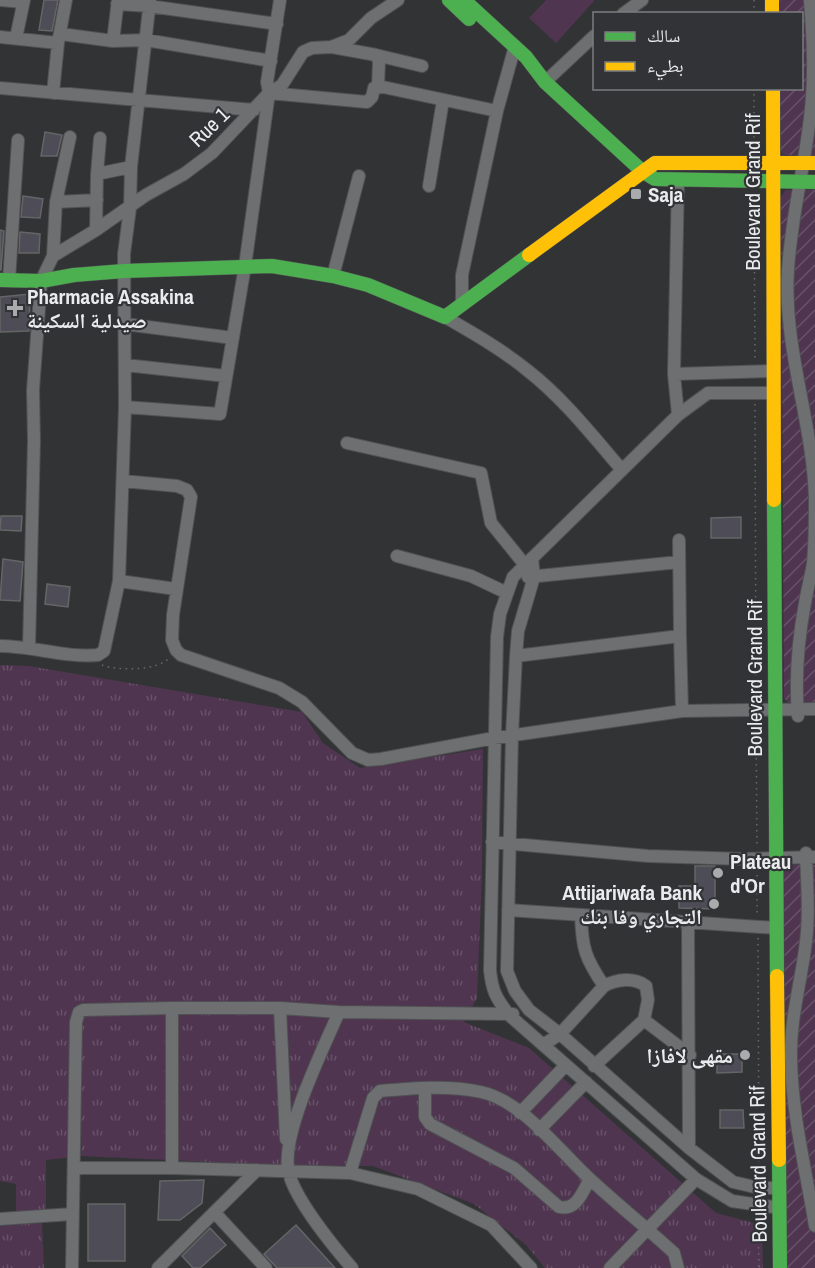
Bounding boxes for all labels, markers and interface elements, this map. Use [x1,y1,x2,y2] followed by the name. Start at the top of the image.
[593,12,803,90] legend
[647,23,680,48] text: سالك
[647,53,684,81] text: بطيء
[182,100,236,153] street label: Rue 1
[738,113,767,270] street label: Boulevard Grand Rif
[648,180,684,209] place label: Saja
[629,187,643,201] marker: Saja
[27,282,194,335] place label: Pharmacie Assakina صيدلية السكينة
[8,301,22,315] marker: Pharmacie Assakina صيدلية السكينة
[740,599,769,756] street label: Boulevard Grand Rif
[730,847,791,900] place label: Plateau d'Or
[711,866,725,880] marker: Plateau d'Or
[562,878,702,933] place label: Attijariwafa Bank التجاري وفا بنك
[707,897,721,911] marker: Attijariwafa Bank التجاري وفا بنك
[646,1041,733,1070] place label: مقهى لافازا
[738,1048,752,1062] marker: مقهى لافازا
[742,1085,774,1243] street label: Boulevard Grand Rif

